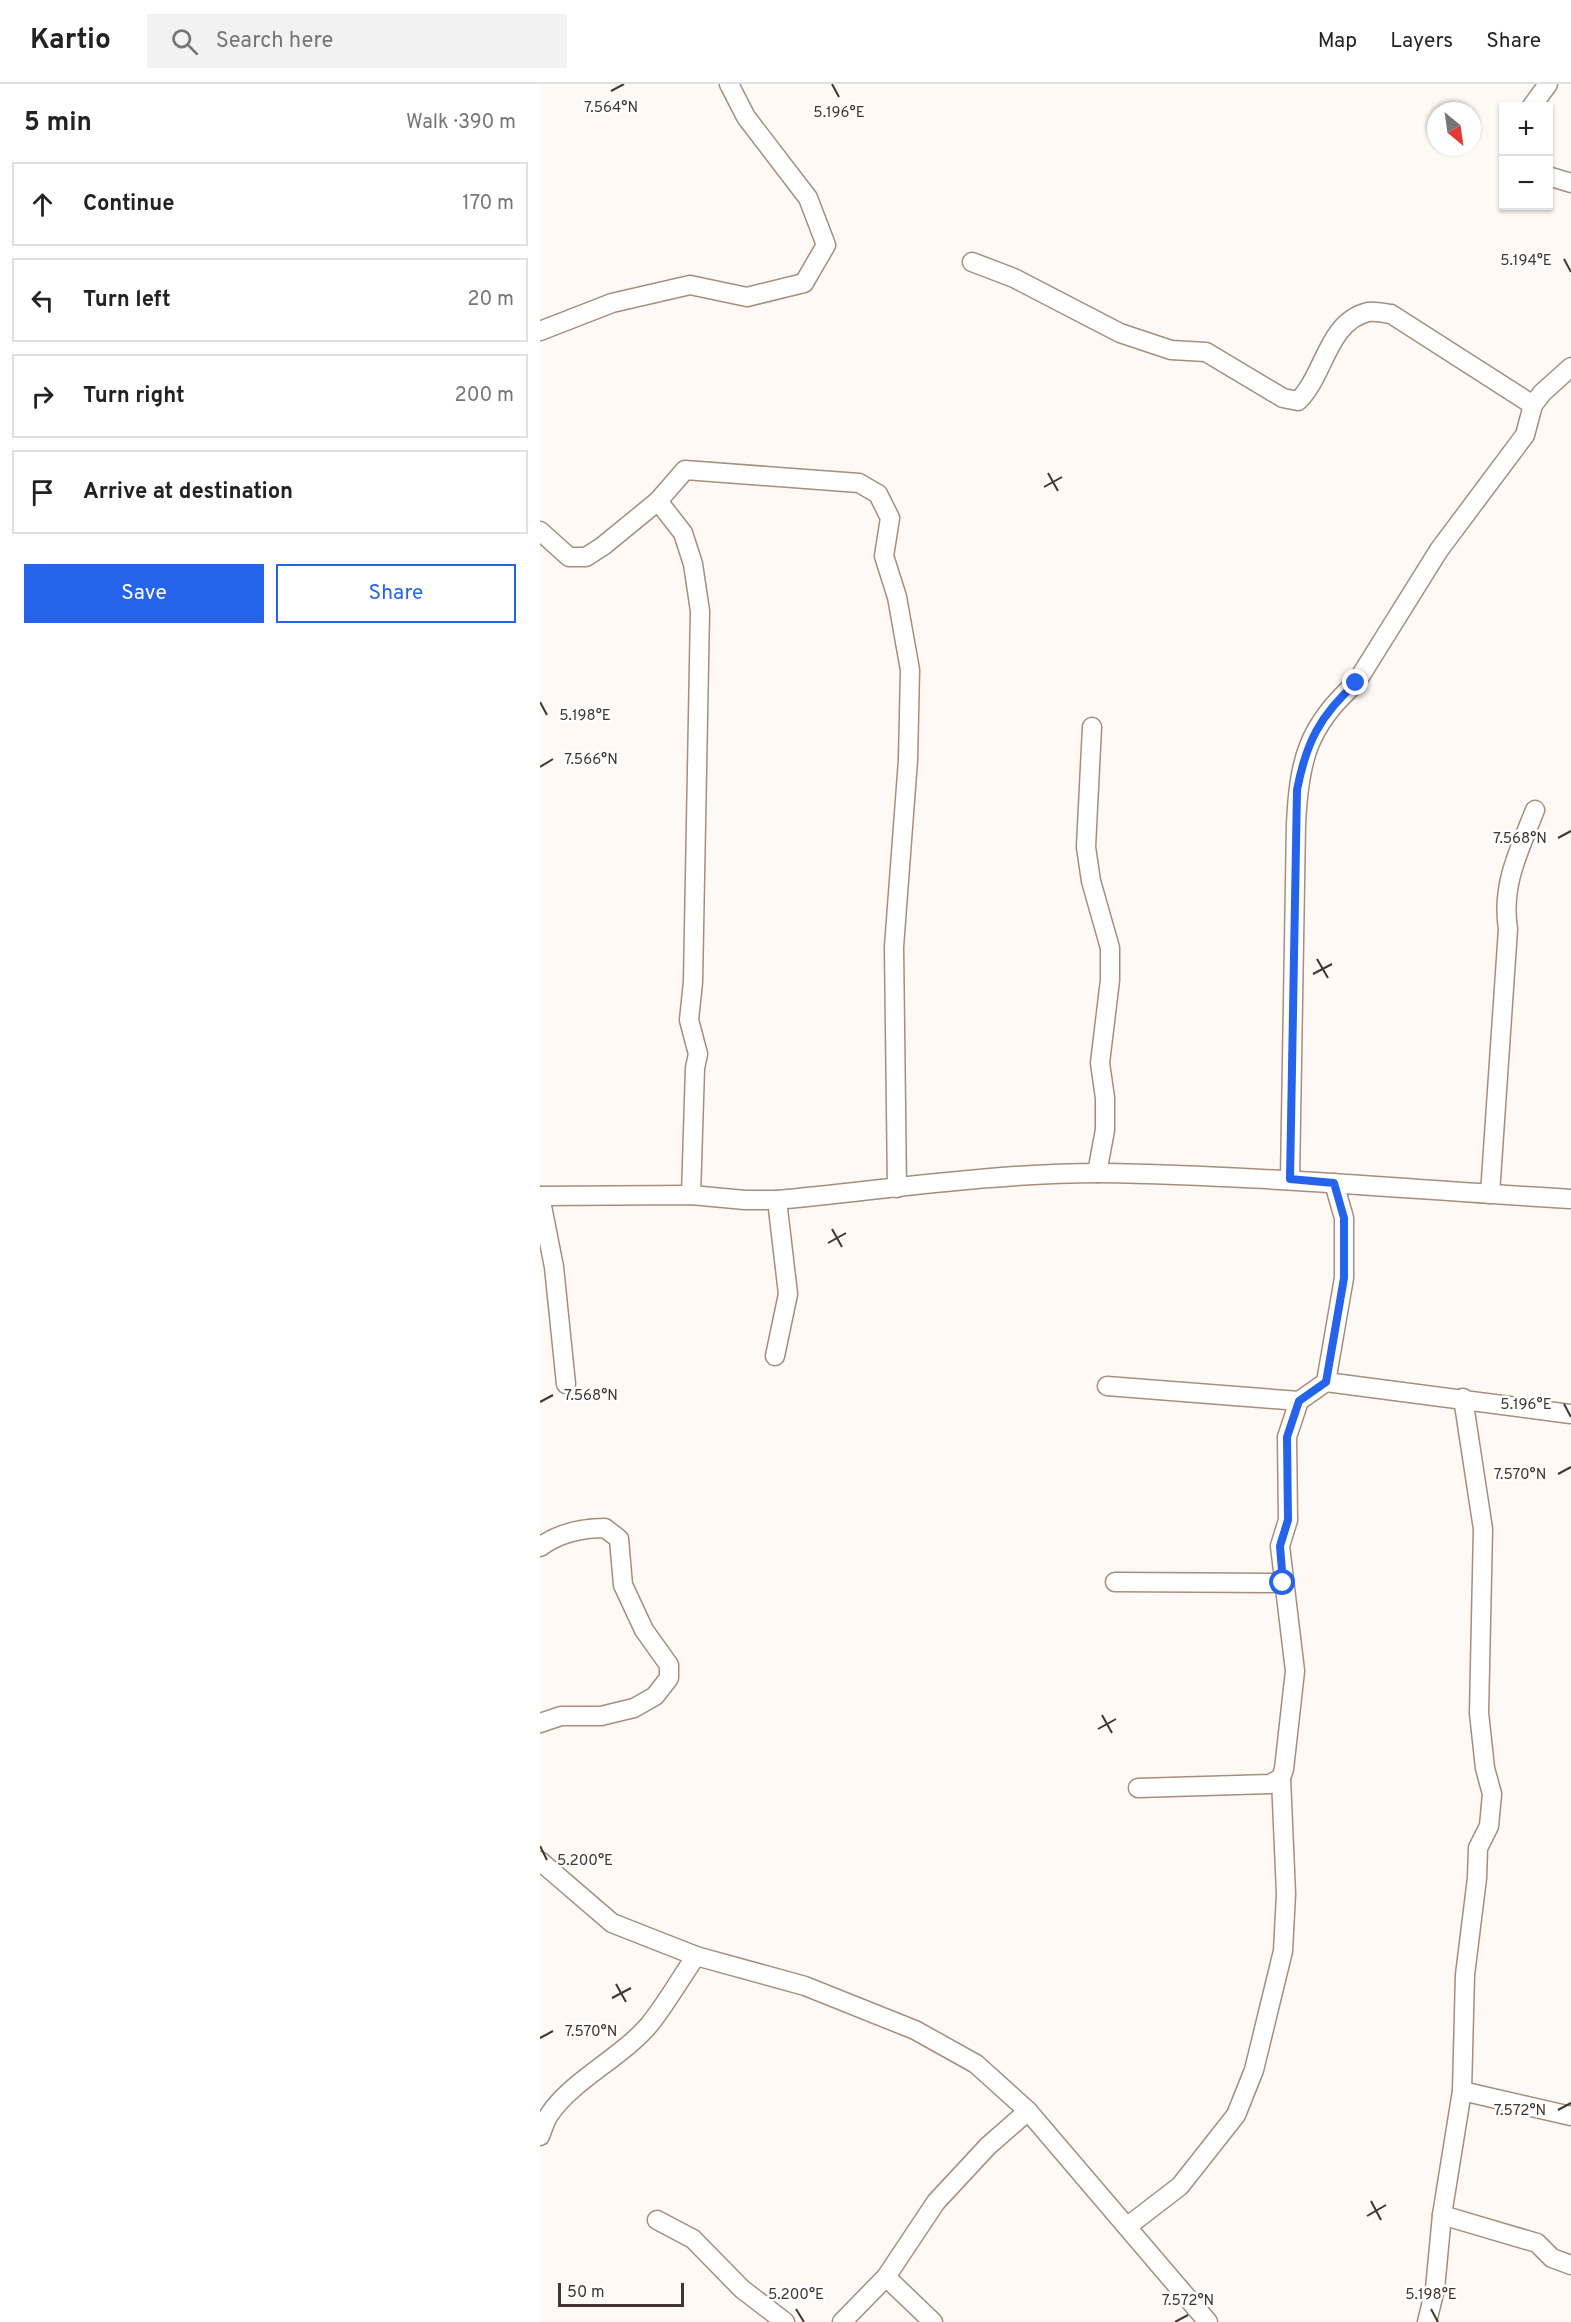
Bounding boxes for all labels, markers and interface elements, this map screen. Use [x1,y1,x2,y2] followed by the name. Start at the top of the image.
[147,14,567,68] search box
[30,23,111,59] text: Kartio
[168,25,201,58] icon: search
[216,28,333,55] text: Search here
[1318,28,1357,55] text: Map
[1390,28,1453,55] text: Layers
[1486,28,1541,55] text: Share
[584,99,638,118] text: 7.564°N
[1427,102,1481,156] north arrow
[1499,102,1553,210] map controls
[1499,102,1553,156] button: +
[813,104,865,123] text: 5.196°E
[24,107,92,140] text: 5 min
[406,110,516,136] text: Walk · 390 m
[1499,156,1553,210] button: −
[26,188,59,221] icon: ahead
[83,191,174,218] text: Continue
[462,191,514,217] text: 170 m
[1500,252,1552,271] text: 5.194°E
[26,284,59,317] icon: left
[83,287,171,314] text: Turn left
[467,287,514,313] text: 20 m
[26,380,59,413] icon: right
[83,383,185,410] text: Turn right
[455,383,514,409] text: 200 m
[26,476,59,509] icon: arrive
[83,479,293,506] text: Arrive at destination
[24,564,264,623] button: Save
[276,564,516,623] button: Share
[1342,669,1368,695] route end
[559,707,611,726] text: 5.198°E
[564,751,618,770] text: 7.566°N
[1493,830,1547,849] text: 7.568°N
[564,1387,618,1406] text: 7.568°N
[1500,1396,1552,1415] text: 5.196°E
[1494,1466,1546,1485] text: 7.570°N
[1269,1569,1295,1595] route start
[557,1852,613,1871] text: 5.200°E
[565,2023,617,2042] text: 7.570°N
[1494,2102,1546,2121] text: 7.572°N
[558,2280,684,2308] scale bar
[567,2283,605,2303] text: 50 m
[768,2286,824,2305] text: 5.200°E
[1405,2286,1457,2305] text: 5.198°E
[1162,2292,1214,2311] text: 7.572°N

